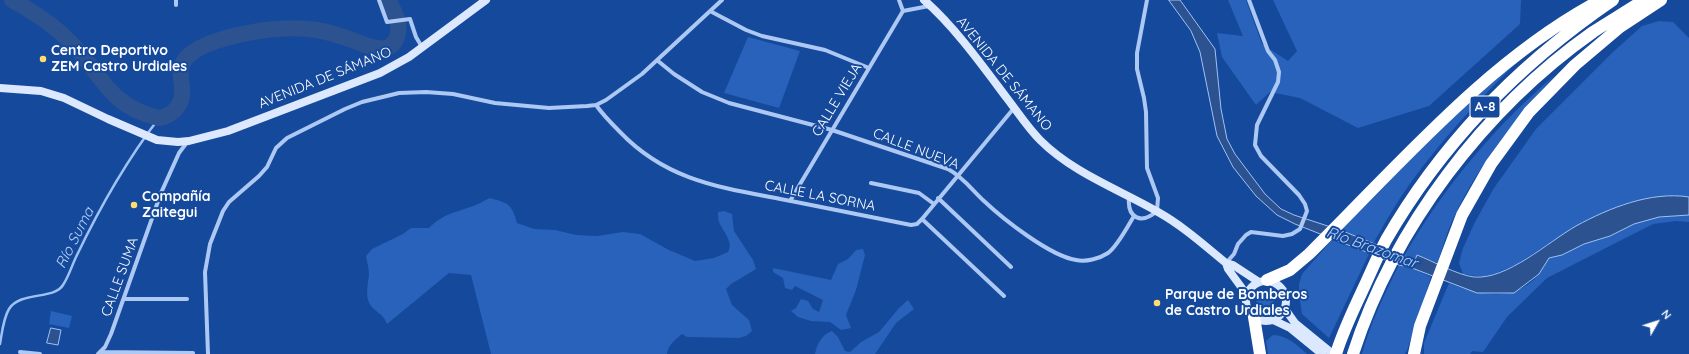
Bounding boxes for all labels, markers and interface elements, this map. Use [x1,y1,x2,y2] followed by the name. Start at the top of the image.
[953,14,1055,134] street label: AVENIDA DE SÁMANO
[51,43,187,76] place label: Centro Deportivo ZEM Castro Urdiales
[256,44,394,112] street label: AVENIDA DE SÁMANO
[38,54,48,64] marker: Centro Deportivo ZEM Castro Urdiales
[809,60,865,140] street label: CALLE VIEJA
[1470,96,1500,118] road number: A-8
[871,125,961,173] street label: CALLE NUEVA
[763,177,877,215] street label: CALLE LA SORNA
[142,189,210,222] place label: Compañía Zaitegui
[129,200,139,210] marker: Compañía Zaitegui
[52,204,98,272] water label: Río Suma
[1324,223,1420,273] water label: Río Brazomar
[98,235,142,319] street label: CALLE SUMA
[1165,287,1307,320] place label: Parque de Bomberos de Castro Urdiales
[1152,298,1162,308] marker: Parque de Bomberos de Castro Urdiales
[1637,302,1677,342] north arrow
[1658,307,1674,322] text: N

